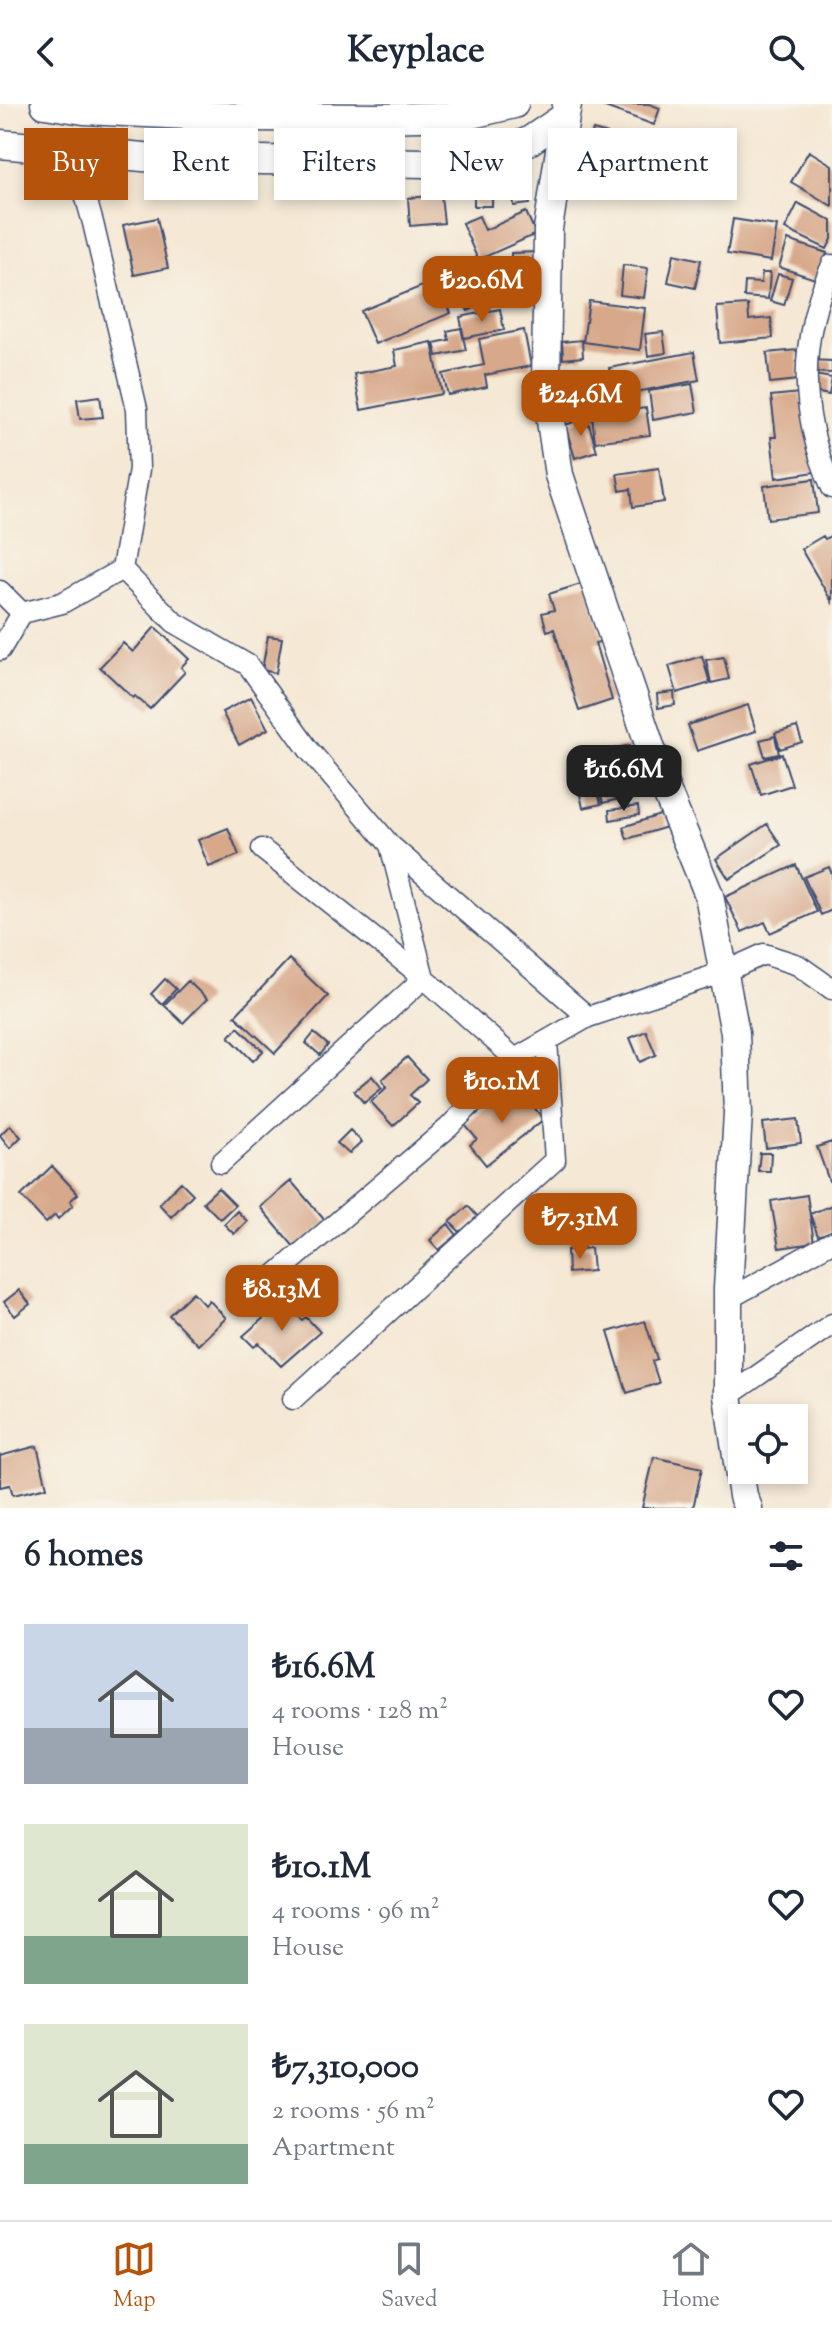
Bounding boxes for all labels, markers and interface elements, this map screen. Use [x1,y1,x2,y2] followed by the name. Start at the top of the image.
[347,26,485,78] text: Keyplace
[24,30,68,74] icon: back
[764,30,808,74] icon: search
[24,128,128,200] chip: Buy
[144,128,258,200] chip: Rent
[274,128,405,200] chip: Filters
[421,128,532,200] chip: New
[548,128,737,200] chip: Apartment
[417,256,547,324] pin: ₺20.6M
[441,263,523,300] text: ₺20.6M
[516,370,646,438] pin: ₺24.6M
[540,377,623,414] text: ₺24.6M
[559,745,689,813] pin: ₺16.6M
[585,752,664,789] text: ₺16.6M
[437,1057,567,1125] pin: ₺10.1M
[464,1064,540,1101] text: ₺10.1M
[515,1193,645,1261] pin: ₺7.31M
[542,1200,618,1237] text: ₺7.31M
[217,1265,347,1333] pin: ₺8.13M
[243,1272,321,1309] text: ₺8.13M
[728,1404,808,1484] map controls
[728,1404,808,1484] button: locate
[24,1532,143,1581] text: 6 homes
[764,1534,808,1578] icon: filters
[272,1644,375,1693] text: ₺16.6M
[88,1656,184,1752] icon: home
[764,1682,808,1726] icon: heart
[272,1693,448,1730] text: 4 rooms · 128 m²
[272,1730,344,1767] text: House
[272,1844,371,1893] text: ₺10.1M
[88,1856,184,1952] icon: home
[764,1882,808,1926] icon: heart
[272,1893,440,1930] text: 4 rooms · 96 m²
[272,1930,344,1967] text: House
[272,2044,419,2093] text: ₺7,310,000
[88,2056,184,2152] icon: home
[764,2082,808,2126] icon: heart
[272,2093,435,2130] text: 2 rooms · 56 m²
[272,2130,395,2167] text: Apartment
[112,2237,156,2317] tab: Map
[381,2237,437,2317] tab: Saved
[662,2237,720,2317] tab: Home

